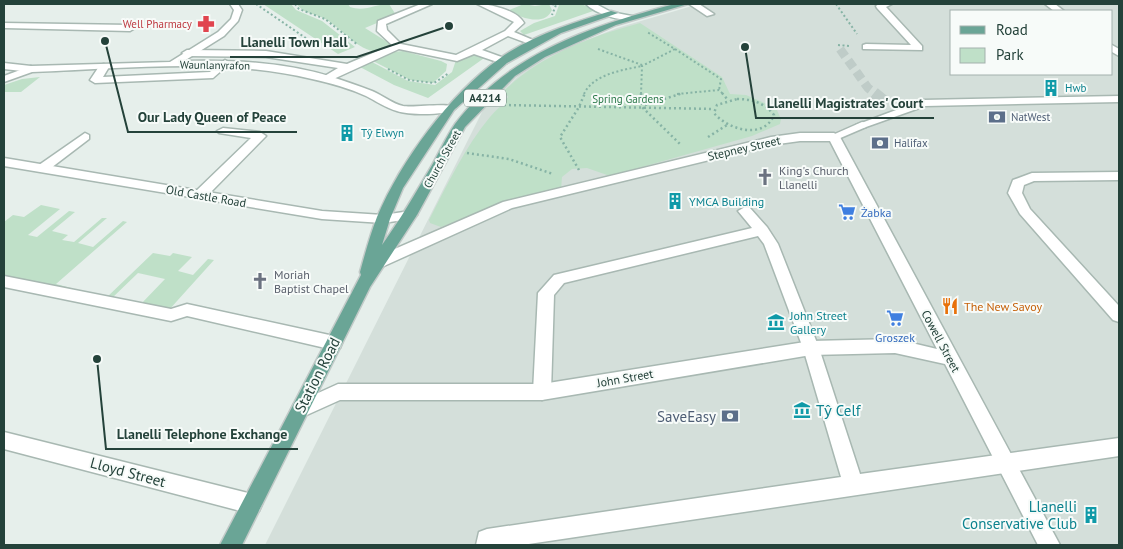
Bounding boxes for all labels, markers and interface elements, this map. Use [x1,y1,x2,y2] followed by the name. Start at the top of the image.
[950,10,1113,75] legend
[196,14,216,34] pharmacy icon: Well Pharmacy
[123,17,193,31] place label: Well Pharmacy
[996,20,1028,39] text: Road
[230,28,357,57] callout: Llanelli Town Hall
[240,33,348,51] text: Llanelli Town Hall
[996,45,1024,64] text: Park
[180,57,250,73] street label: Waunlanyrafon
[1041,78,1061,98] building icon: Hwb
[1065,81,1086,95] place label: Hwb
[756,89,934,118] callout: Llanelli Magistrates' Court
[464,90,506,106] road number: A4214
[592,92,664,106] park label: Spring Gardens
[767,94,923,112] text: Llanelli Magistrates' Court
[128,103,297,132] callout: Our Lady Queen of Peace
[987,107,1007,127] bank icon: NatWest
[138,108,286,126] text: Our Lady Queen of Peace
[1011,110,1050,124] place label: NatWest
[337,123,357,143] building icon: Tŷ Elwyn
[361,126,404,140] place label: Tŷ Elwyn
[420,127,464,190] street label: Church Street
[706,132,782,164] street label: Stepney Street
[870,133,890,153] bank icon: Halifax
[894,136,928,150] place label: Halifax
[779,163,849,192] place label: King's Church Llanelli
[755,167,775,187] church icon: King's Church Llanelli
[165,182,247,210] street label: Old Castle Road
[665,191,685,211] building icon: YMCA Building
[689,194,764,209] place label: YMCA Building
[837,202,857,222] supermarket icon: Żabka
[861,205,891,220] place label: Żabka
[274,267,349,296] place label: Moriah Baptist Chapel
[250,271,270,291] church icon: Moriah Baptist Chapel
[940,296,960,316] restaurant icon: The New Savoy
[964,299,1043,314] place label: The New Savoy
[918,307,964,375] street label: Cowell Street
[789,308,847,337] place label: John Street Gallery
[885,308,905,328] supermarket icon: Groszek
[766,312,786,332] museum icon: John Street Gallery
[875,330,915,345] place label: Groszek
[290,334,344,416] street label: Station Road
[595,366,654,391] street label: John Street
[792,400,812,420] museum icon: Tŷ Celf
[816,401,862,420] place label: Tŷ Celf
[720,406,740,426] bank icon: SaveEasy
[657,407,716,426] place label: SaveEasy
[106,420,298,449] callout: Llanelli Telephone Exchange
[117,425,287,443] text: Llanelli Telephone Exchange
[88,453,168,491] street label: Lloyd Street
[962,497,1077,533] place label: Llanelli Conservative Club
[1081,505,1101,525] building icon: Llanelli Conservative Club

